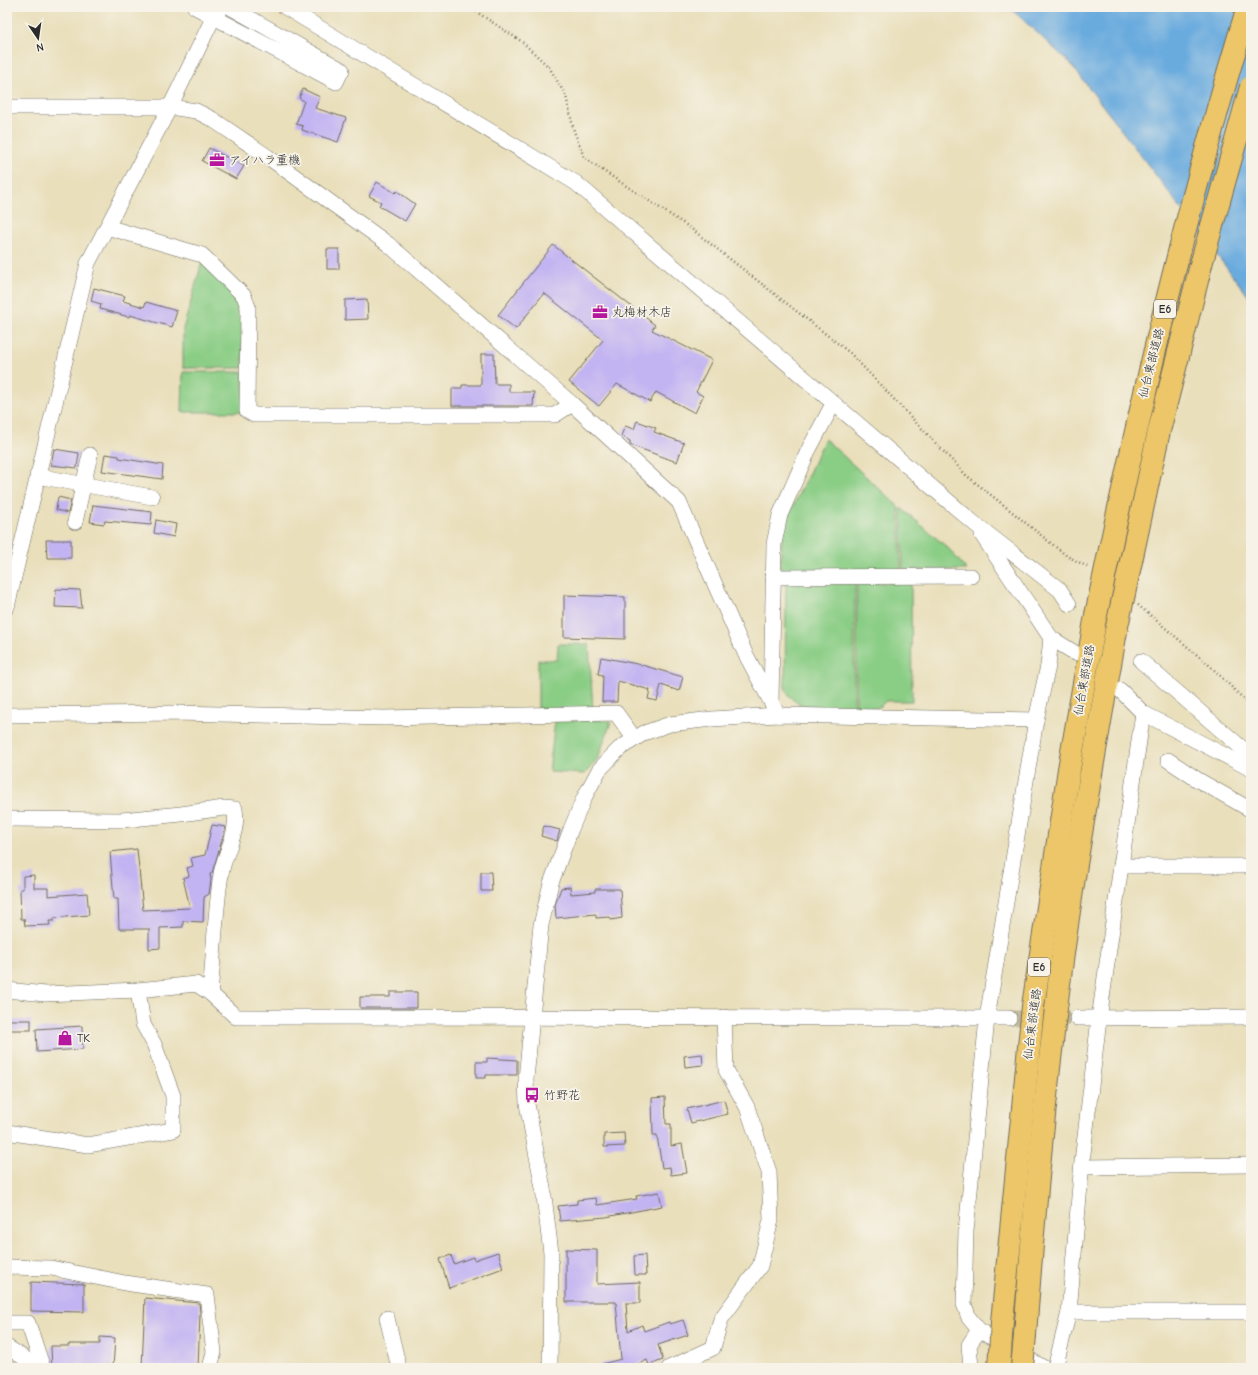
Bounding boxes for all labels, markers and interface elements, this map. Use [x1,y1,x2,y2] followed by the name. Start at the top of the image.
[18,18,58,58] north arrow
[35,40,45,54] text: N
[208,151,226,169] office icon: アイハラ重機
[229,153,300,167] place label: アイハラ重機
[1154,300,1176,318] road number: E6
[591,303,609,321] office icon: 丸梅材木店
[612,305,672,319] place label: 丸梅材木店
[1135,326,1167,400] street label: 仙台東部道路
[1071,643,1097,717] street label: 仙台東部道路
[1028,958,1050,976] road number: E6
[1021,987,1043,1061] street label: 仙台東部道路
[56,1029,74,1047] shop icon: TK
[77,1031,90,1045] place label: TK
[523,1086,541,1104] bus stop icon: 竹野花
[544,1088,580,1102] place label: 竹野花

